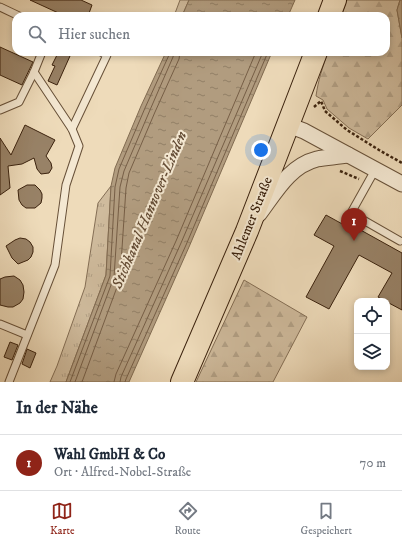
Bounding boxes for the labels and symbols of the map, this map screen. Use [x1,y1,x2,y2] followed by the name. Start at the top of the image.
[107,128,191,293] water label: Stichkanal Hannover-Linden
[251,140,271,160] your location
[227,174,277,263] street label: Ahlemer Straße
[341,208,367,241] pin: 1

